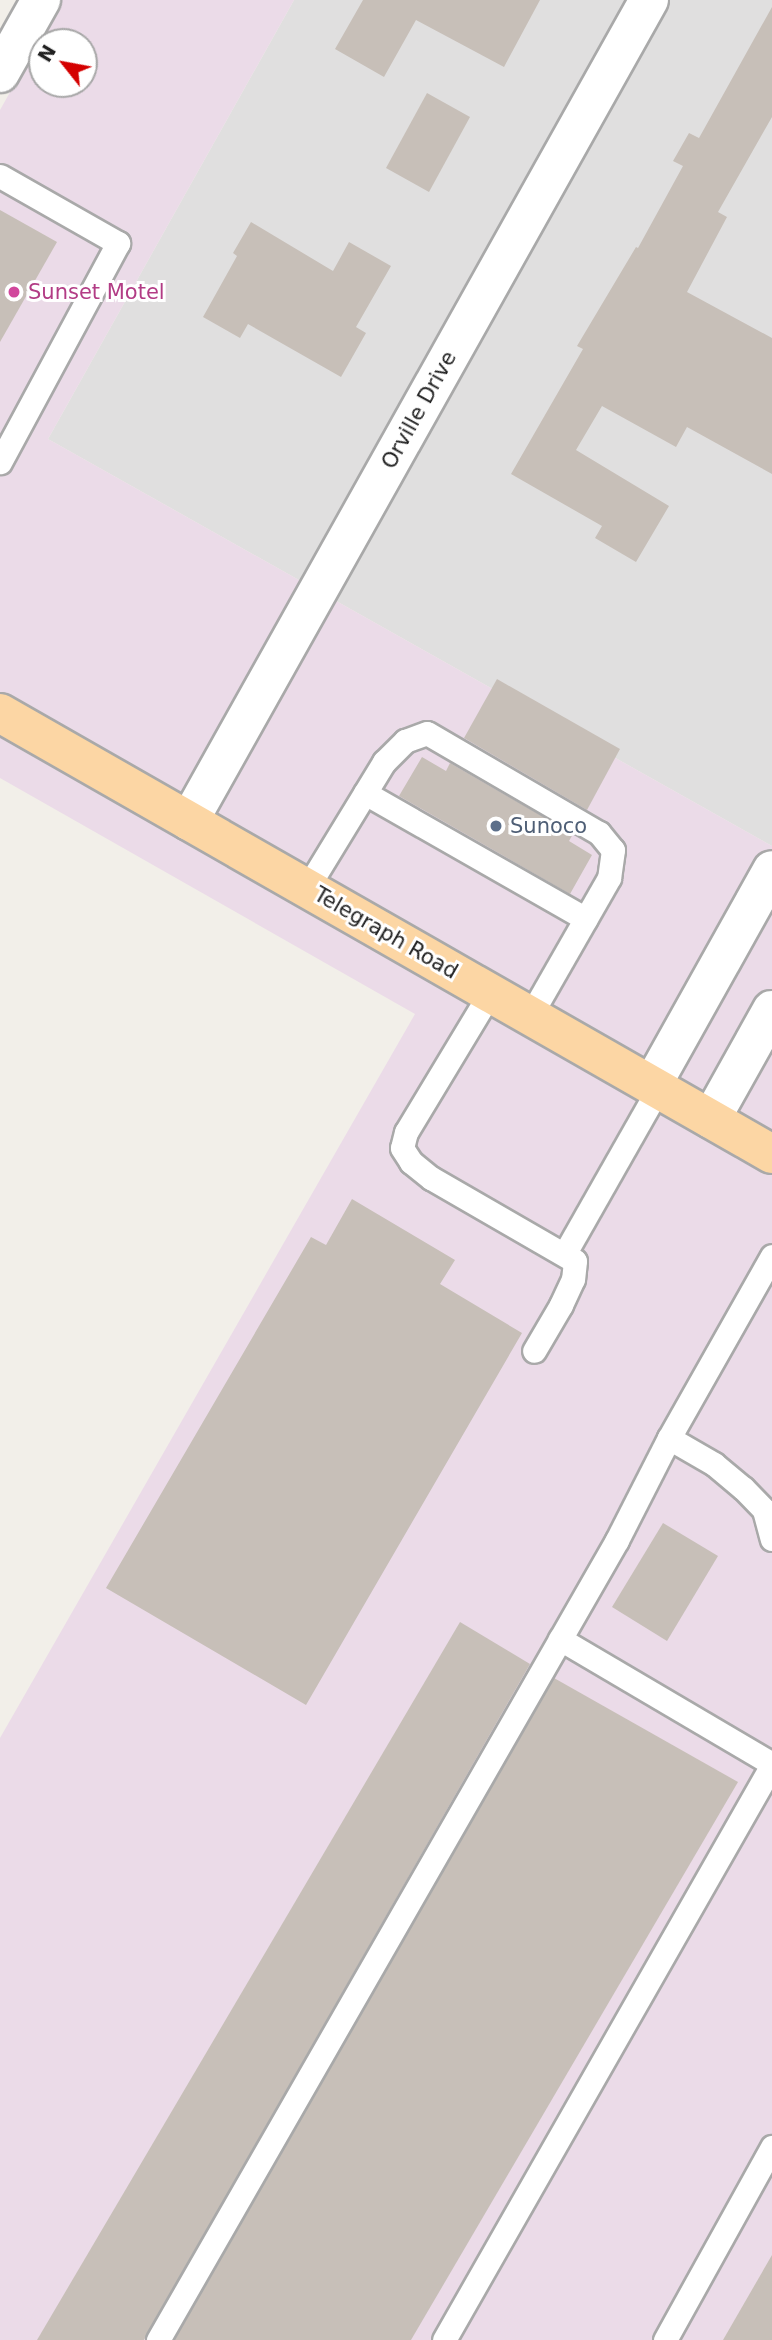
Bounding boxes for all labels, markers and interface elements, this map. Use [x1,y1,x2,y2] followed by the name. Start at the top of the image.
[28,28,98,98] north arrow
[33,41,60,66] text: N
[28,279,165,305] place label: Sunset Motel
[6,284,22,300] marker: Sunset Motel
[376,347,462,473] street label: Orville Drive
[510,813,587,839] place label: Sunoco
[488,818,504,834] marker: Sunoco
[310,882,462,984] street label: Telegraph Road

